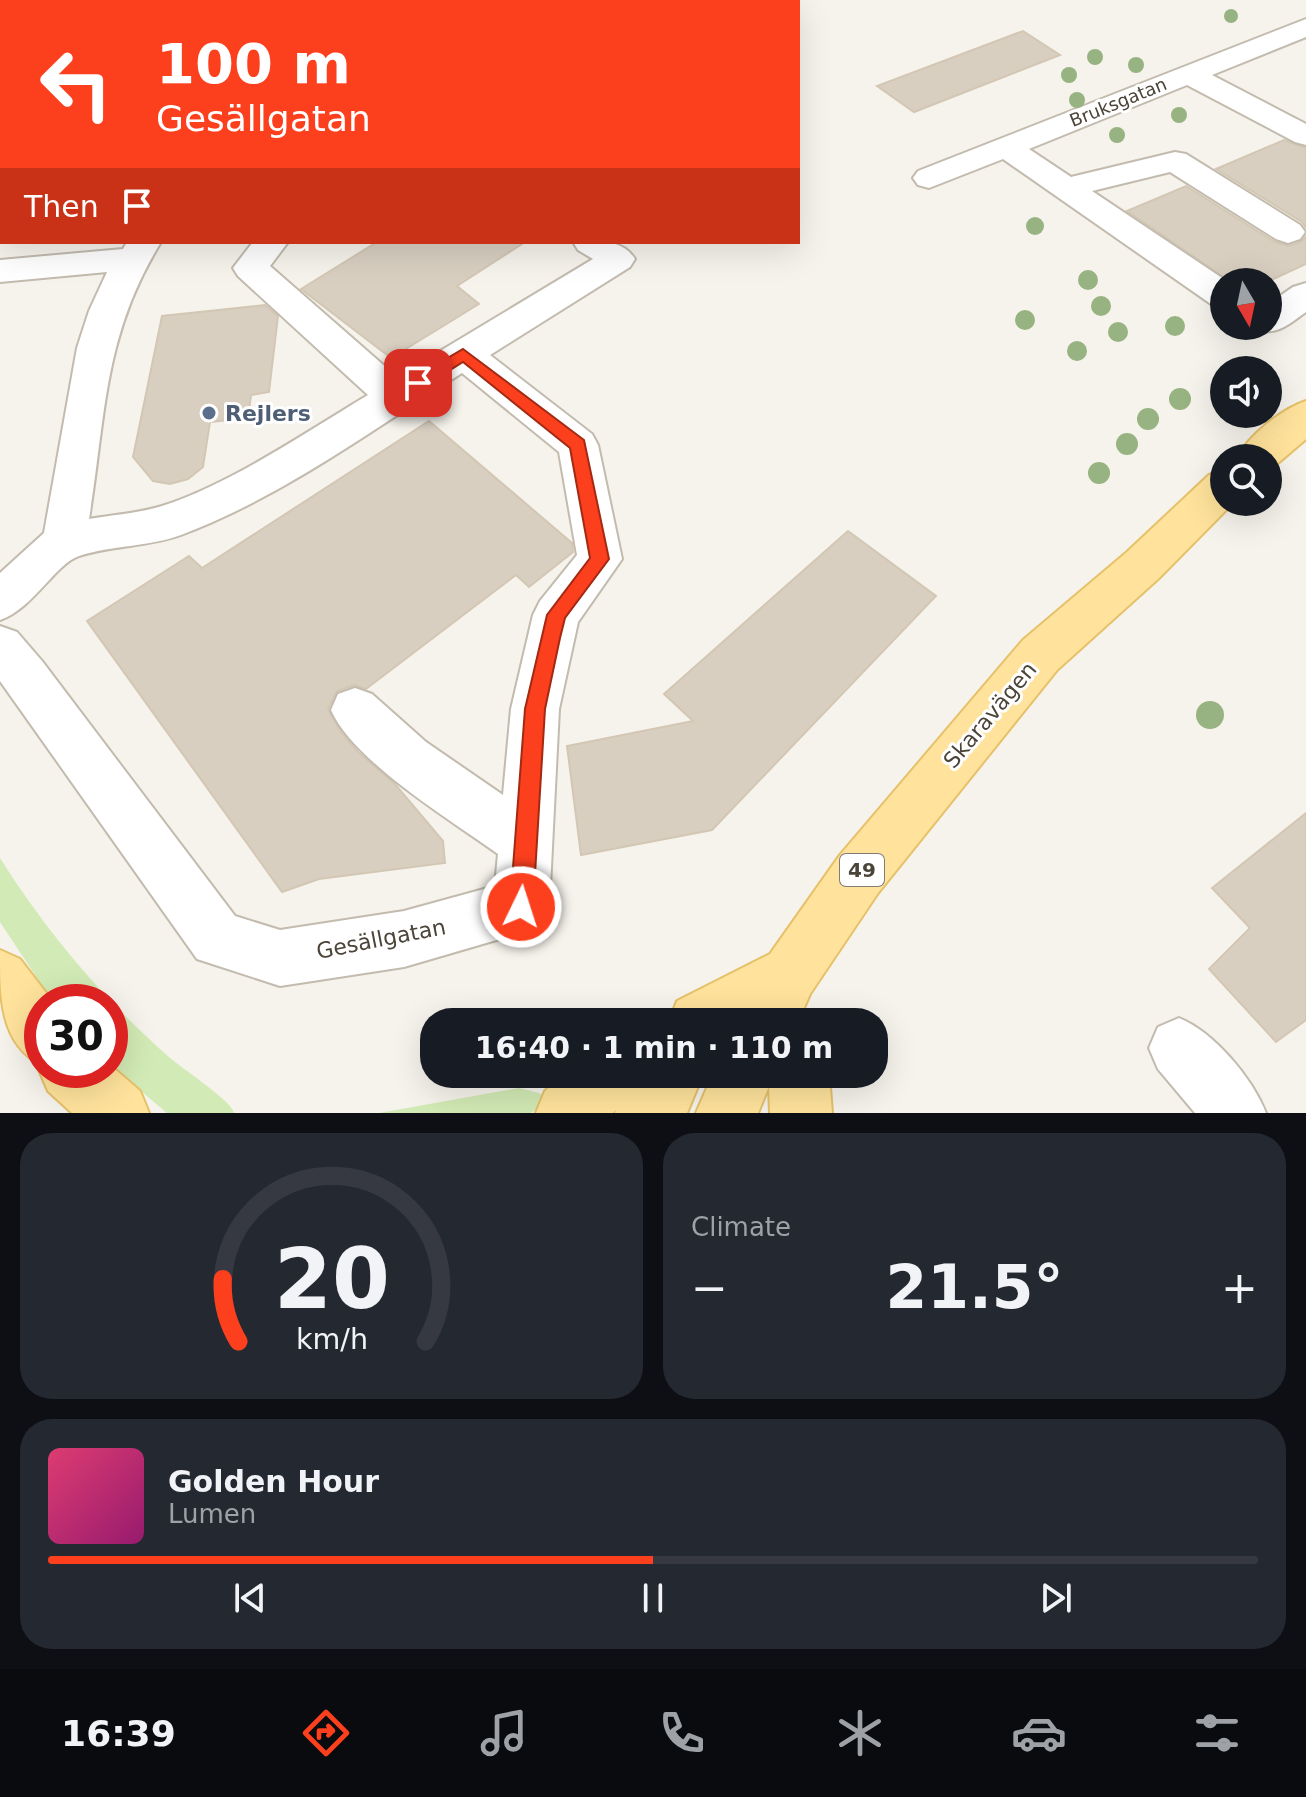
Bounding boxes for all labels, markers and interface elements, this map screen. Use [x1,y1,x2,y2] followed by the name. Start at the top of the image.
[156,31,351,96] text: 100 m
[24,32,128,136] icon: left
[1066,73,1170,131] street label: Bruksgatan
[156,98,371,139] text: Gesällgatan
[115,184,159,228] icon: arrive
[24,189,99,224] text: Then
[1210,268,1282,340] north arrow
[1210,268,1282,516] map controls
[384,349,452,417] pin
[1210,356,1282,428] button: sound
[396,361,440,405] icon: arrive
[225,401,311,426] place label: Rejlers
[200,404,218,422] marker: Rejlers
[1210,444,1282,516] button: search
[939,657,1041,773] street label: Skaravägen
[840,854,884,886] road number: 49
[479,865,563,949] position arrow
[314,914,448,964] street label: Gesällgatan
[24,984,128,1088] speed limit sign: 30
[475,1030,833,1065] text: 16:40 · 1 min · 110 m
[691,1212,791,1242] text: Climate
[274,1231,389,1328] text: 20
[885,1252,1064,1322] text: 21.5°
[691,1262,728,1313] text: −
[1221,1262,1258,1313] text: +
[295,1322,368,1356] text: km/h
[168,1464,379,1499] text: Golden Hour
[168,1499,256,1529] text: Lumen
[228,1576,272,1620] icon: previous
[631,1576,675,1620] icon: pause
[1034,1576,1078,1620] icon: next
[298,1705,354,1761] icon: directions
[476,1705,532,1761] icon: music
[654,1705,710,1761] icon: phone
[832,1705,888,1761] icon: climate
[1011,1705,1067,1761] icon: car
[1189,1705,1245,1761] icon: filters
[61,1713,176,1754] text: 16:39

